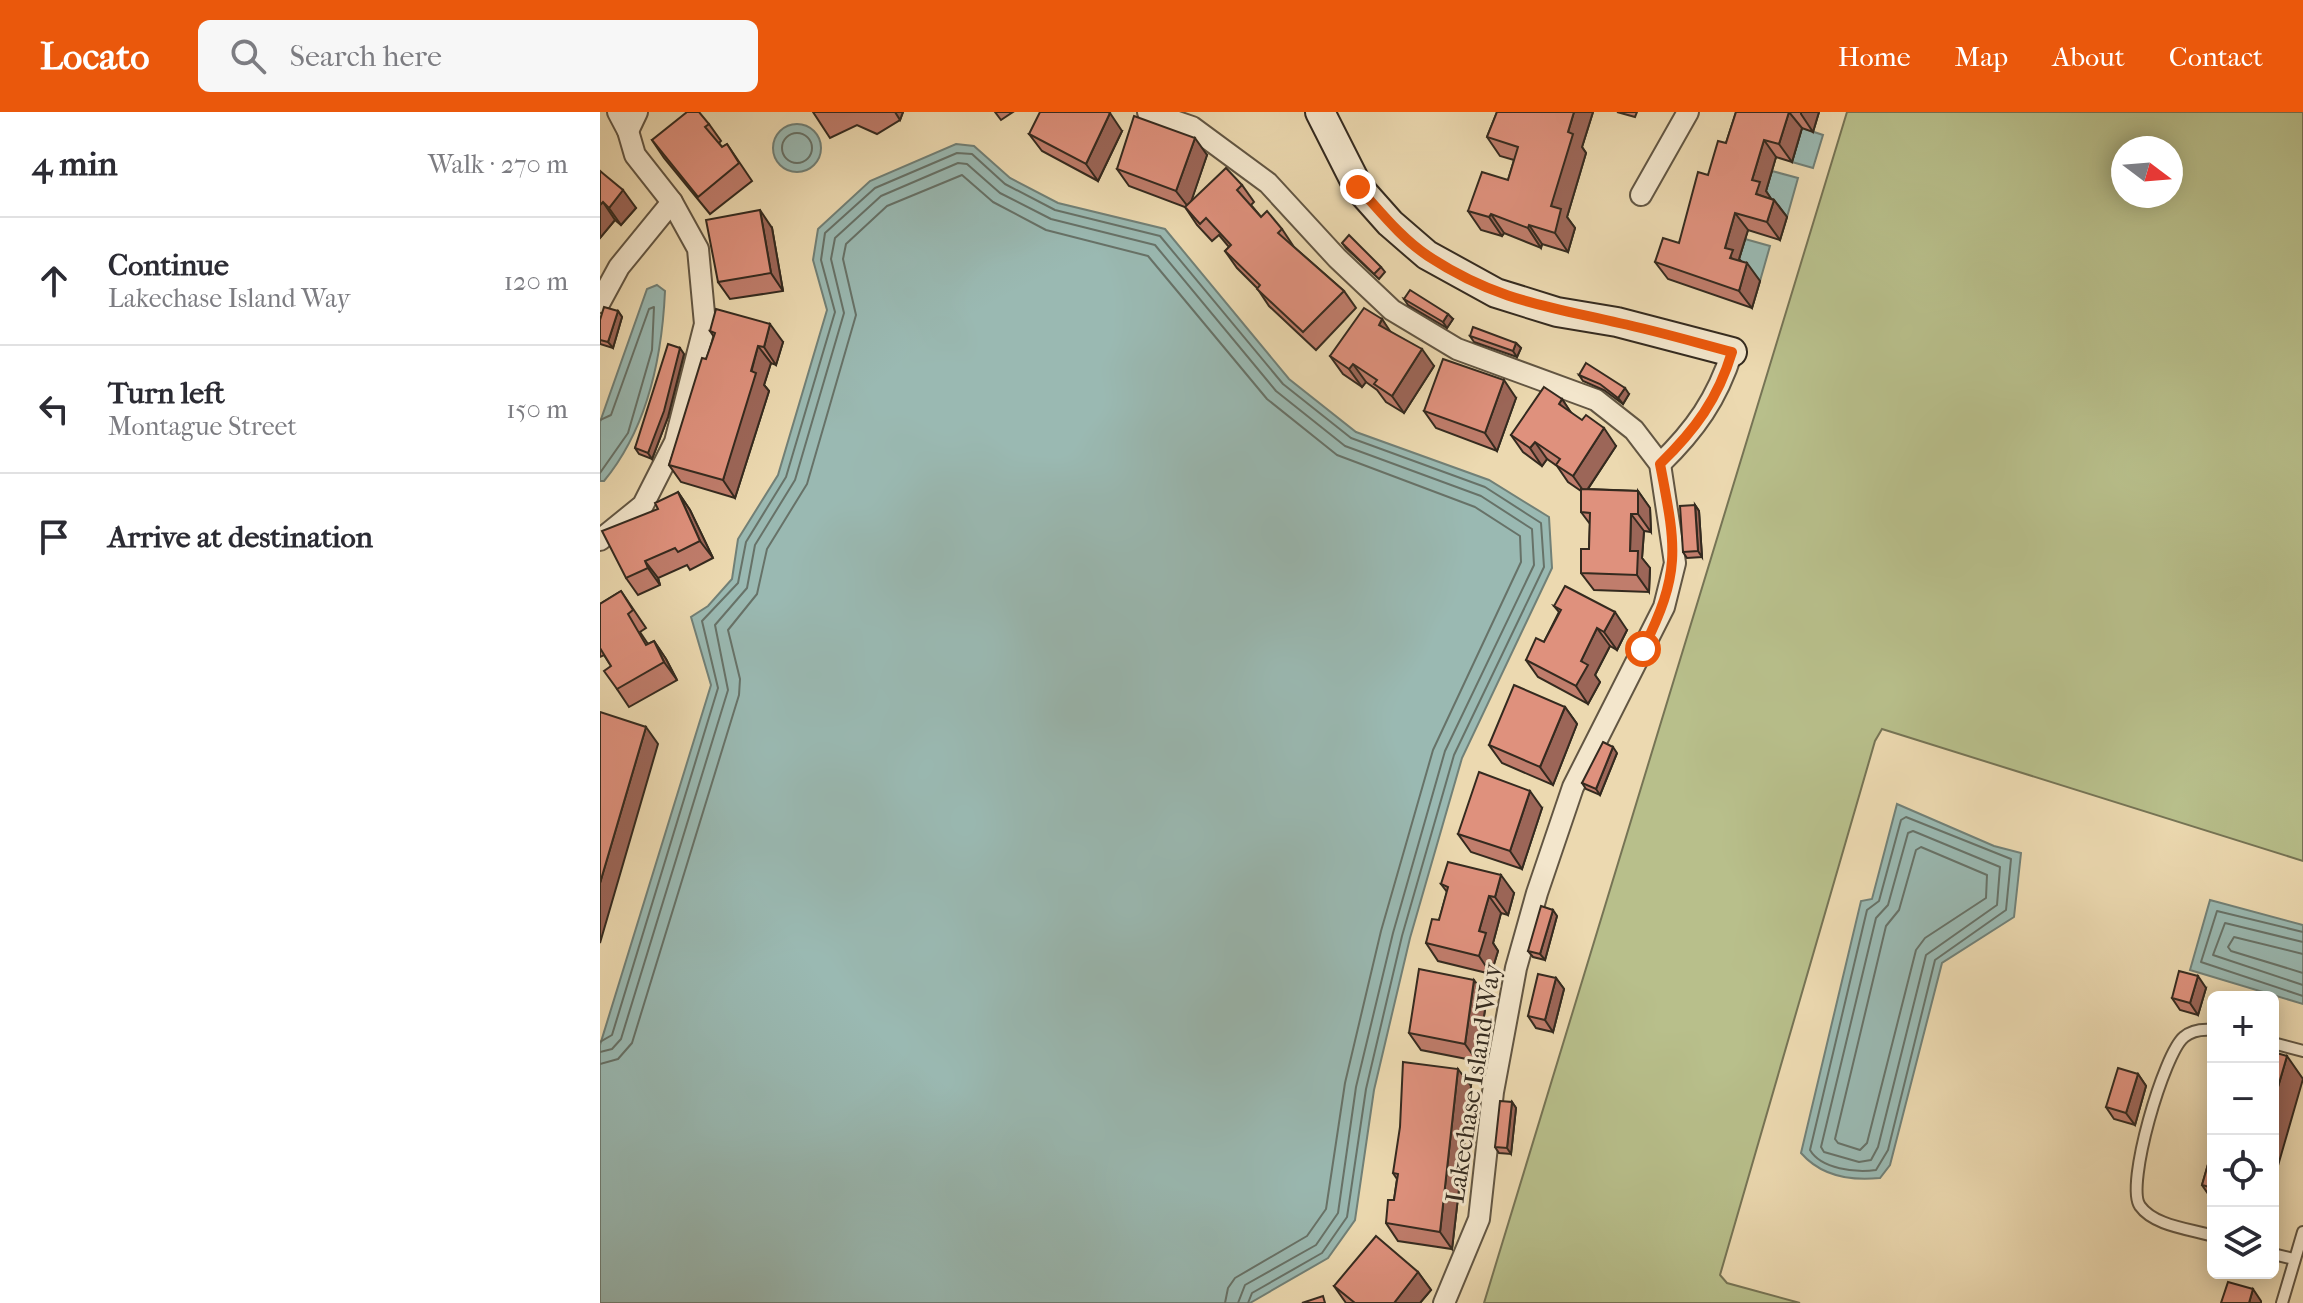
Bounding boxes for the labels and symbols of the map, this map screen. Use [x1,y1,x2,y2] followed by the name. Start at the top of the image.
[2111,136,2183,208] north arrow
[1340,169,1376,205] route end
[1625,631,1661,667] route start
[1439,960,1508,1205] street label: Lakechase Island Way

